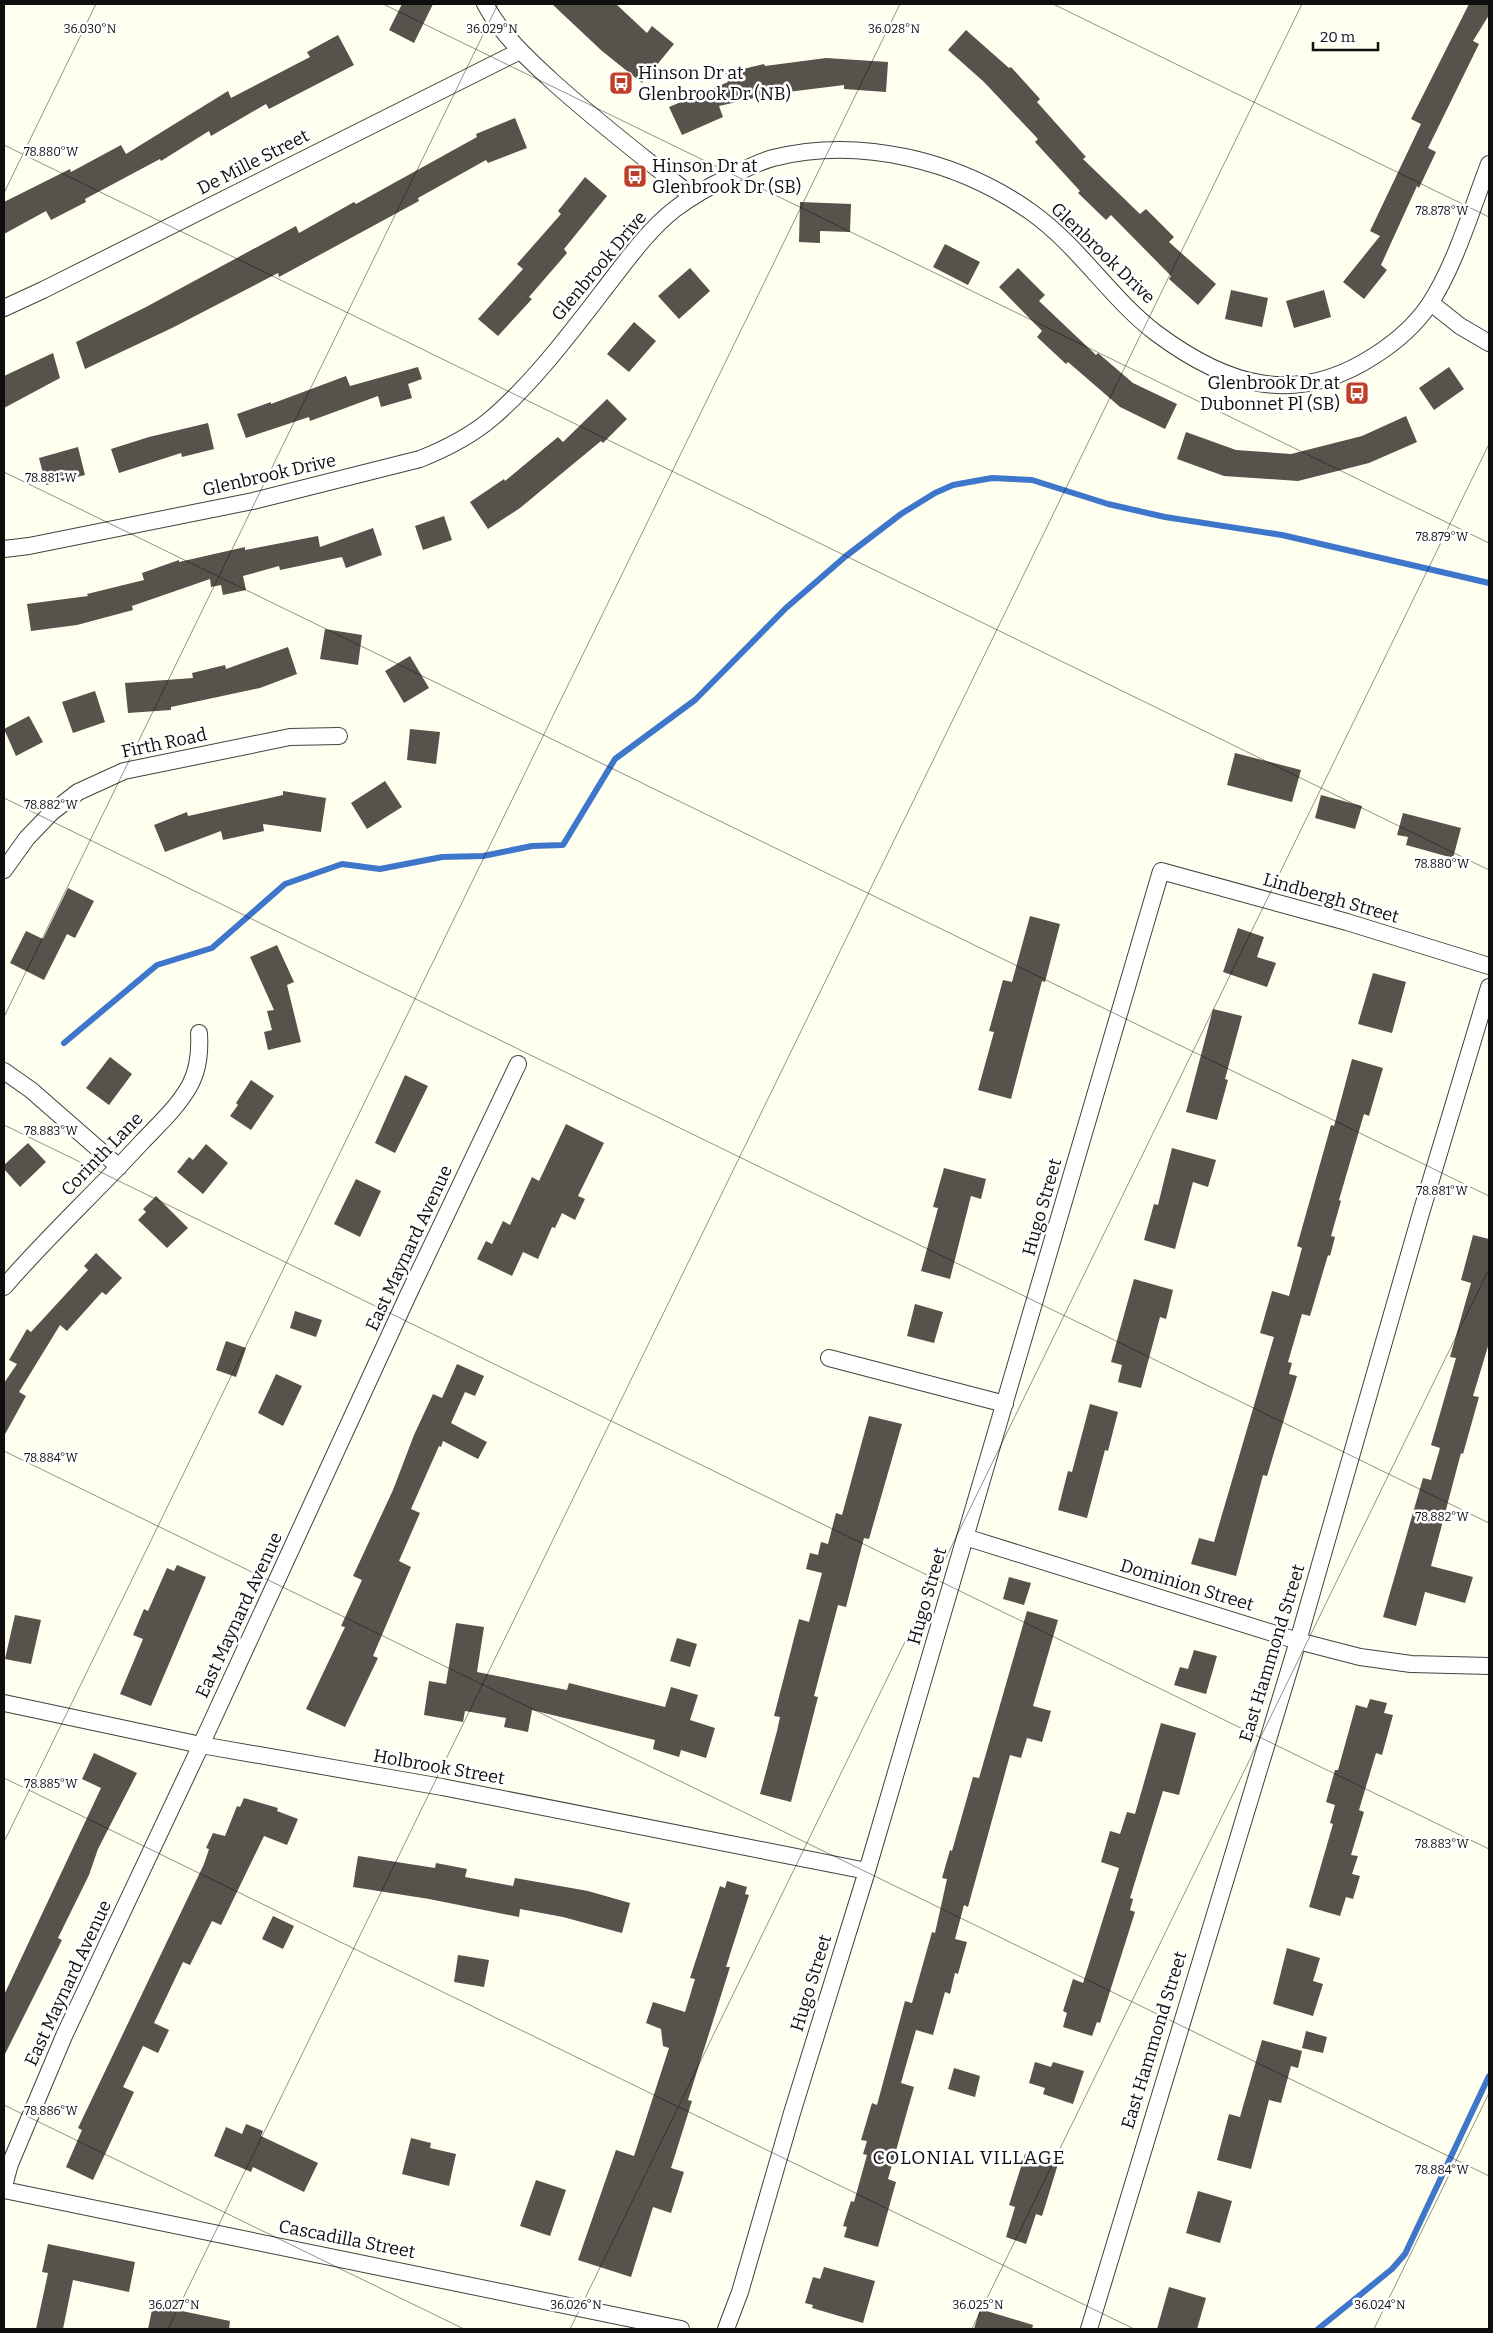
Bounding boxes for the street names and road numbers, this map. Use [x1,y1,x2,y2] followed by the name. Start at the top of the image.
[194,124,313,200] street label: De Mille Street
[1046,198,1160,308] street label: Glenbrook Drive
[547,207,651,325] street label: Glenbrook Drive
[200,449,338,501] street label: Glenbrook Drive
[119,723,209,763] street label: Firth Road
[1260,868,1402,928] street label: Lindbergh Street
[57,1108,147,1200] street label: Corinth Lane
[1018,1155,1066,1258] street label: Hugo Street
[361,1162,457,1334] street label: East Maynard Avenue
[191,1529,287,1701] street label: East Maynard Avenue
[903,1544,951,1647] street label: Hugo Street
[1118,1554,1257,1616] street label: Dominion Street
[1235,1561,1310,1744] street label: East Hammond Street
[372,1745,507,1789] street label: Holbrook Street
[20,1897,116,2069] street label: East Maynard Avenue
[786,1931,836,2034] street label: Hugo Street
[1117,1948,1192,2131] street label: East Hammond Street
[277,2215,418,2263] street label: Cascadilla Street

